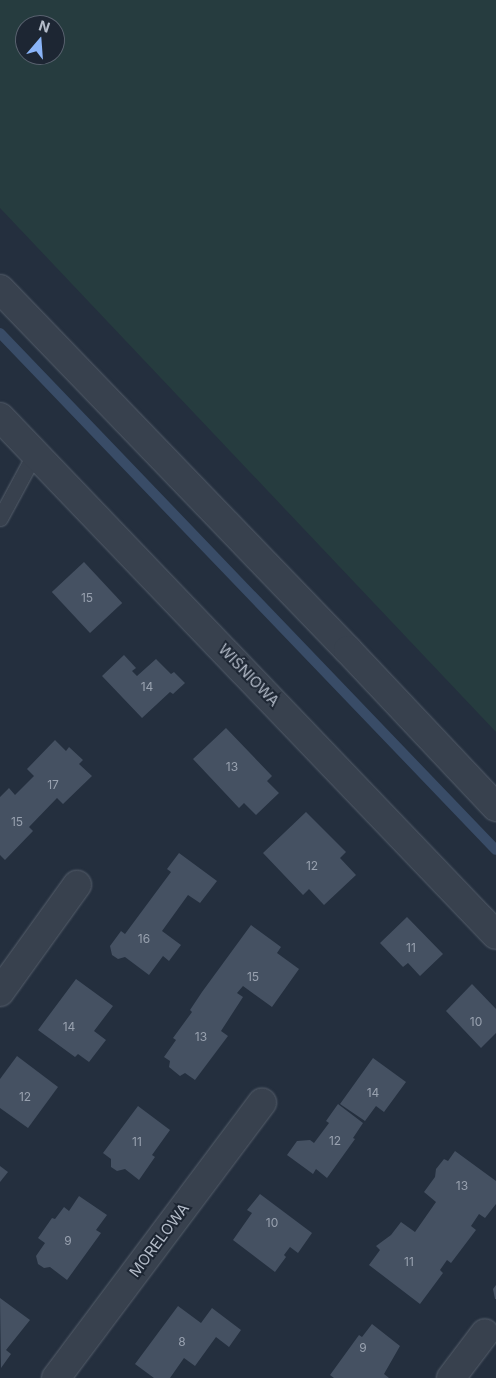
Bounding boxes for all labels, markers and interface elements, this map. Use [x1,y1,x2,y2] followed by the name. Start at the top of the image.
[15,15,65,65] north arrow
[37,16,52,36] text: N
[81,591,93,605] house number: 15
[215,640,283,710] street label: WIŚNIOWA
[141,680,153,694] house number: 14
[226,760,238,774] house number: 13
[47,778,59,792] house number: 17
[11,815,23,829] house number: 15
[306,859,318,873] house number: 12
[138,932,150,946] house number: 16
[406,941,416,955] house number: 11
[247,970,259,984] house number: 15
[470,1015,482,1029] house number: 10
[63,1020,75,1034] house number: 14
[195,1030,207,1044] house number: 13
[367,1086,379,1100] house number: 14
[19,1090,31,1104] house number: 12
[329,1134,341,1148] house number: 12
[132,1135,142,1149] house number: 11
[456,1179,468,1193] house number: 13
[125,1200,193,1280] street label: MORELOWA
[266,1216,278,1230] house number: 10
[64,1234,72,1248] house number: 9
[404,1255,414,1269] house number: 11
[178,1335,186,1349] house number: 8
[359,1341,367,1355] house number: 9

